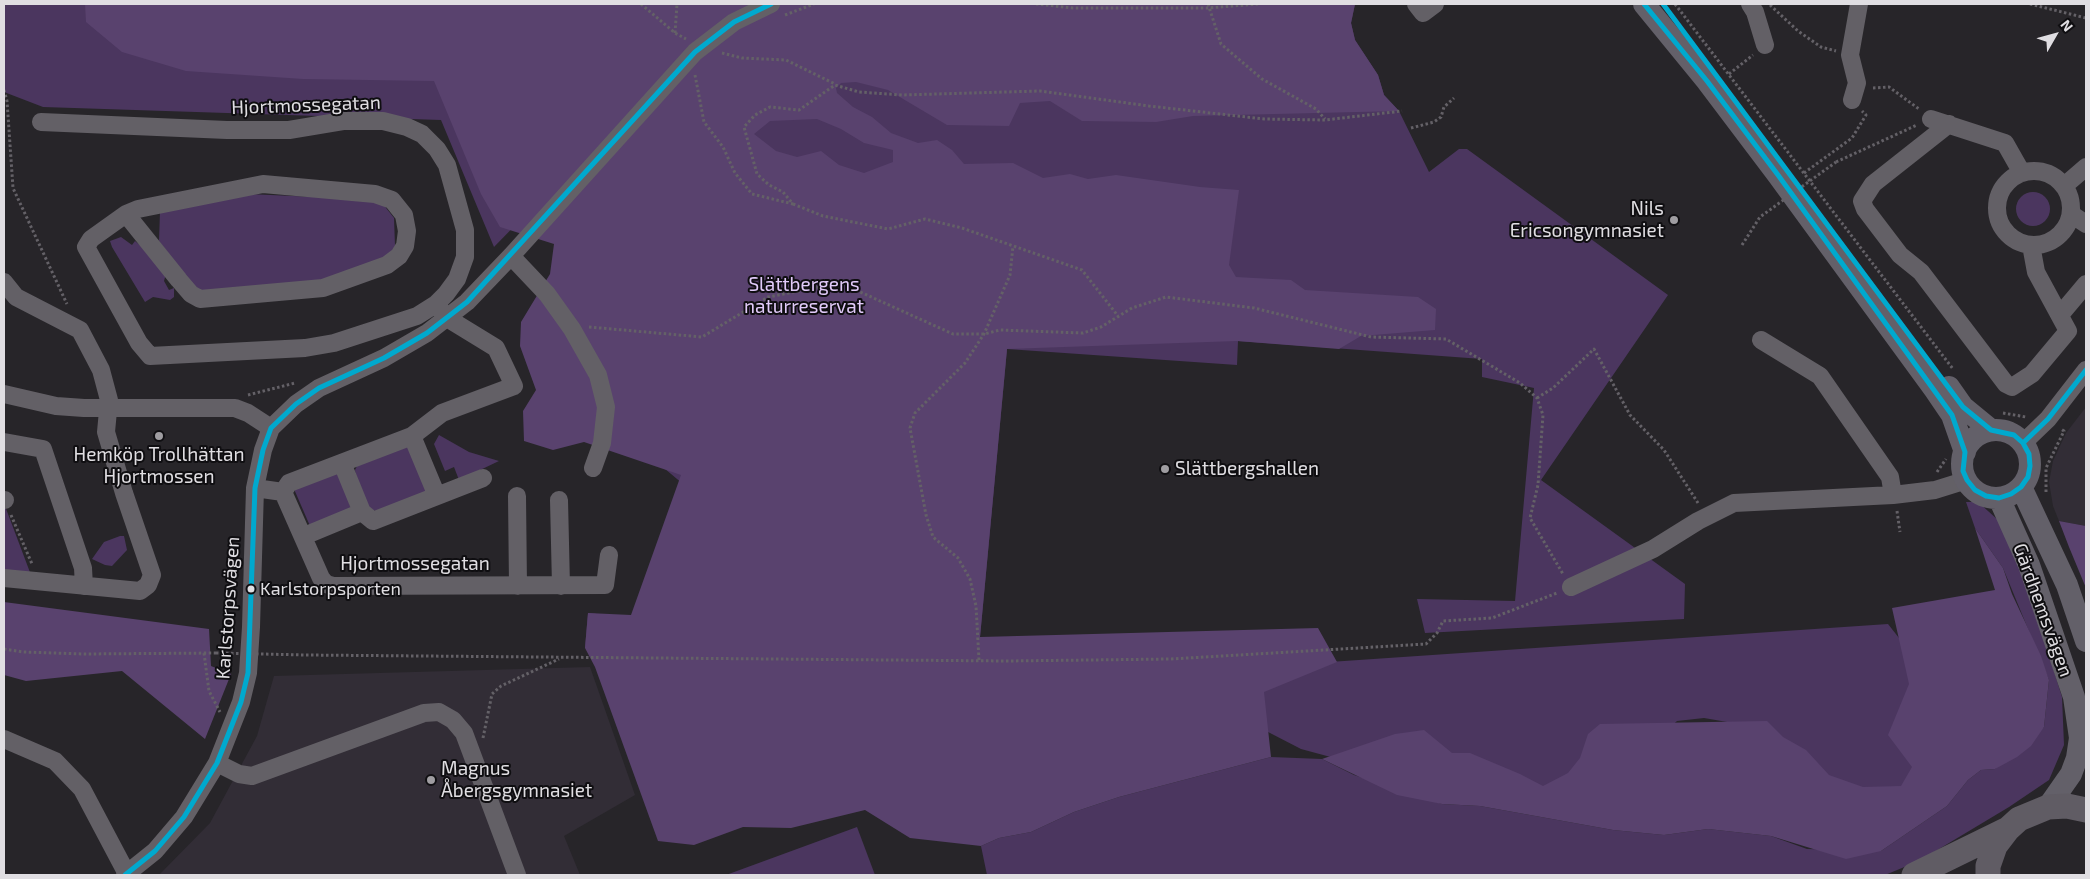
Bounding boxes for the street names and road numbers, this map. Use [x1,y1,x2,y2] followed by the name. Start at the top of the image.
[231,91,381,119] street label: Hjortmossegatan
[212,536,244,680] street label: Karlstorpsvägen
[2008,540,2078,680] street label: Gärdhemsvägen
[340,553,490,575] street label: Hjortmossegatan

